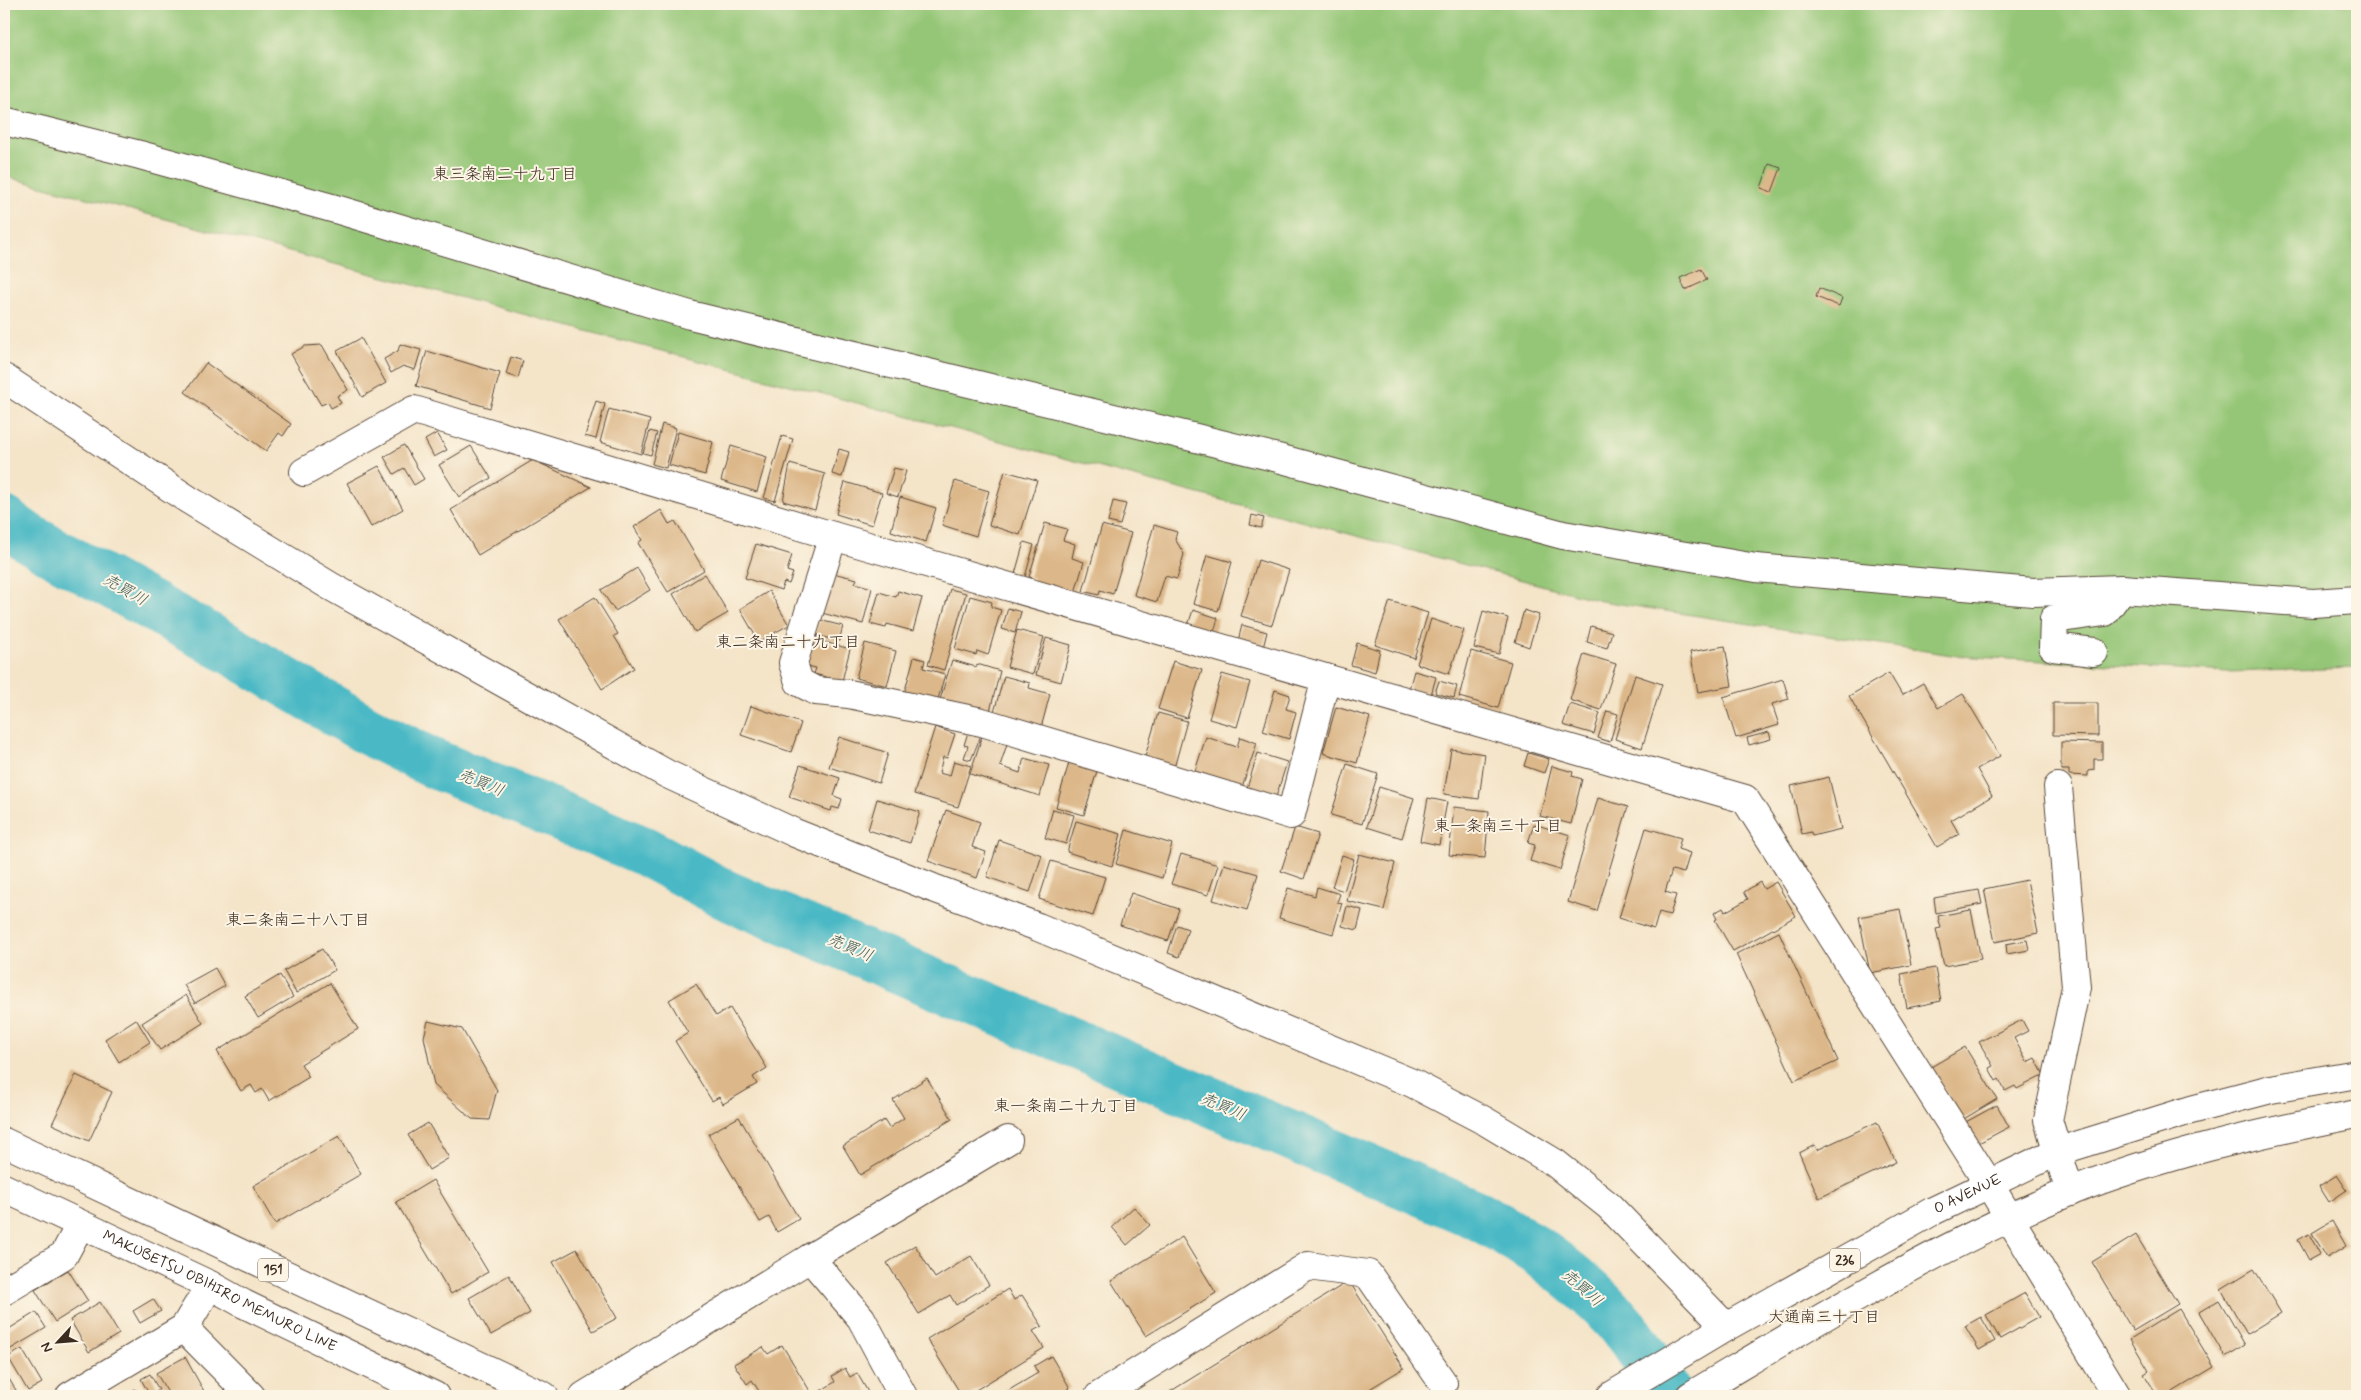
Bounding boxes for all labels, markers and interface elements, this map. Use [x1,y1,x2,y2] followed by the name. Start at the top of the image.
[433,164,577,185] district label: 東三条南二十九丁目
[99,569,151,611] water label: 売買川
[716,632,860,653] district label: 東二条南二十九丁目
[455,764,507,802] water label: 売買川
[1434,816,1562,837] district label: 東一条南三十丁目
[226,910,370,931] district label: 東二条南二十八丁目
[824,929,876,967] water label: 売買川
[1197,1088,1249,1126] water label: 売買川
[994,1096,1138,1117] district label: 東一条南二十九丁目
[1931,1169,2005,1219] street label: O AVENUE
[99,1226,340,1357] street label: MAKUBETSU OBIHIRO MEMURO LINE
[1830,1248,1860,1272] road number: 236
[258,1258,288,1282] road number: 151
[1557,1264,1607,1312] water label: 売買川
[1768,1307,1880,1328] district label: 大通南三十丁目
[32,1318,82,1368] north arrow
[37,1339,57,1355] text: N

